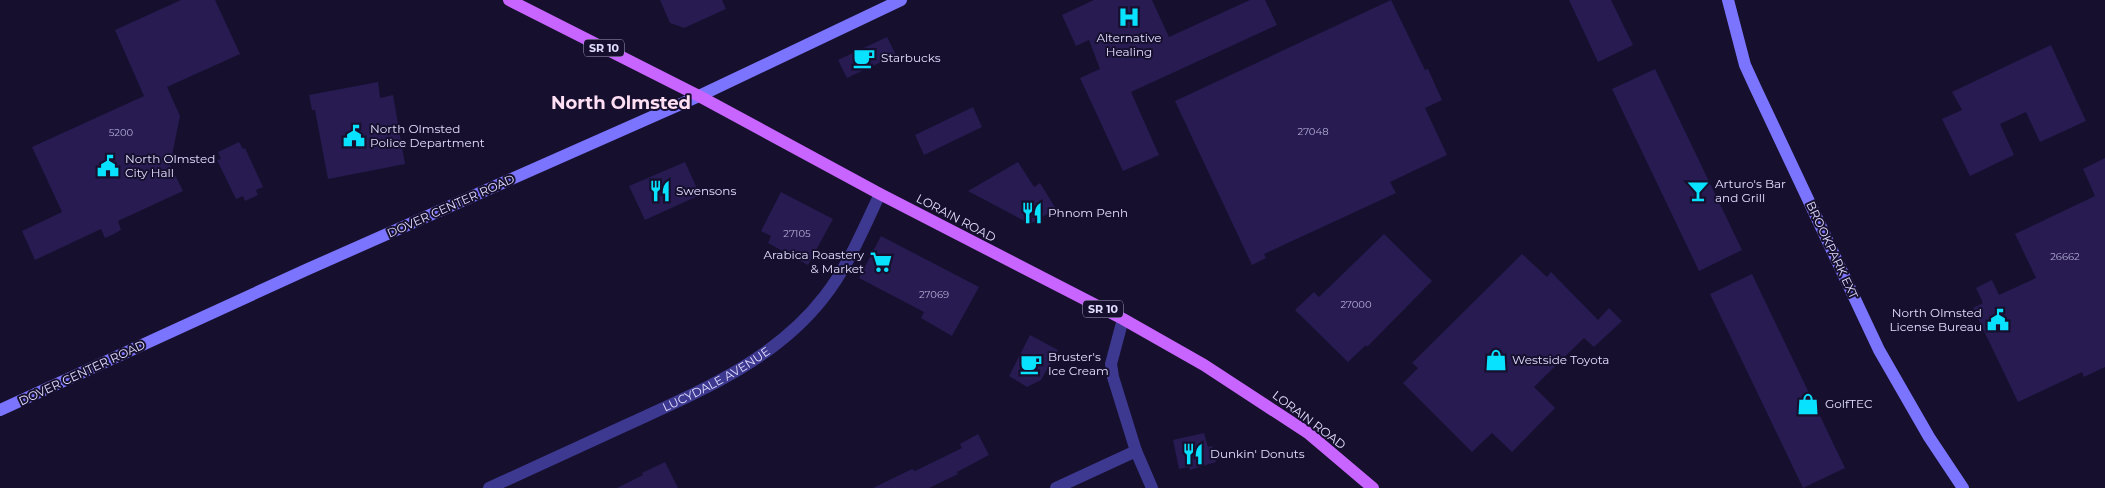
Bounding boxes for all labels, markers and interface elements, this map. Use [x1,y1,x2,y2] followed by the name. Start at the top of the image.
[1116,4,1142,30] hospital icon: Alternative Healing
[1096,30,1162,59] place label: Alternative Healing
[584,40,624,56] road number: SR 10
[851,45,877,71] cafe icon: Starbucks
[881,50,941,65] place label: Starbucks
[551,92,691,114] district label: North Olmsted
[370,121,485,150] place label: North Olmsted Police Department
[341,123,367,149] public building icon: North Olmsted Police Department
[1297,125,1329,138] house number: 27048
[109,126,134,139] house number: 5200
[125,151,215,180] place label: North Olmsted City Hall
[95,153,121,179] public building icon: North Olmsted City Hall
[385,171,517,240] street label: DOVER CENTER ROAD
[1715,176,1786,205] place label: Arturo's Bar and Grill
[647,178,673,204] restaurant icon: Swensons
[1685,178,1711,204] bar icon: Arturo's Bar and Grill
[676,183,736,198] place label: Swensons
[914,190,999,245] street label: LORAIN ROAD
[1803,199,1862,301] street label: BROOKPARK EXT
[1019,200,1045,226] restaurant icon: Phnom Penh
[1048,205,1128,220] place label: Phnom Penh
[783,227,811,240] house number: 27105
[763,247,864,276] place label: Arabica Roastery & Market
[868,249,894,275] supermarket icon: Arabica Roastery & Market
[2050,250,2080,263] house number: 26662
[919,288,949,301] house number: 27069
[1340,298,1372,311] house number: 27000
[1083,300,1123,318] road number: SR 10
[1889,305,1982,334] place label: North Olmsted License Bureau
[1985,307,2011,333] public building icon: North Olmsted License Bureau
[16,337,148,408] street label: DOVER CENTER ROAD
[660,343,773,415] street label: LUCYDALE AVENUE
[1483,347,1509,373] shop icon: Westside Toyota
[1048,349,1109,378] place label: Bruster's Ice Cream
[1018,351,1044,377] cafe icon: Bruster's Ice Cream
[1512,352,1609,367] place label: Westside Toyota
[1270,387,1349,452] street label: LORAIN ROAD
[1795,391,1821,417] shop icon: GolfTEC
[1825,396,1873,411] place label: GolfTEC
[1180,441,1206,467] restaurant icon: Dunkin' Donuts
[1210,446,1305,461] place label: Dunkin' Donuts

